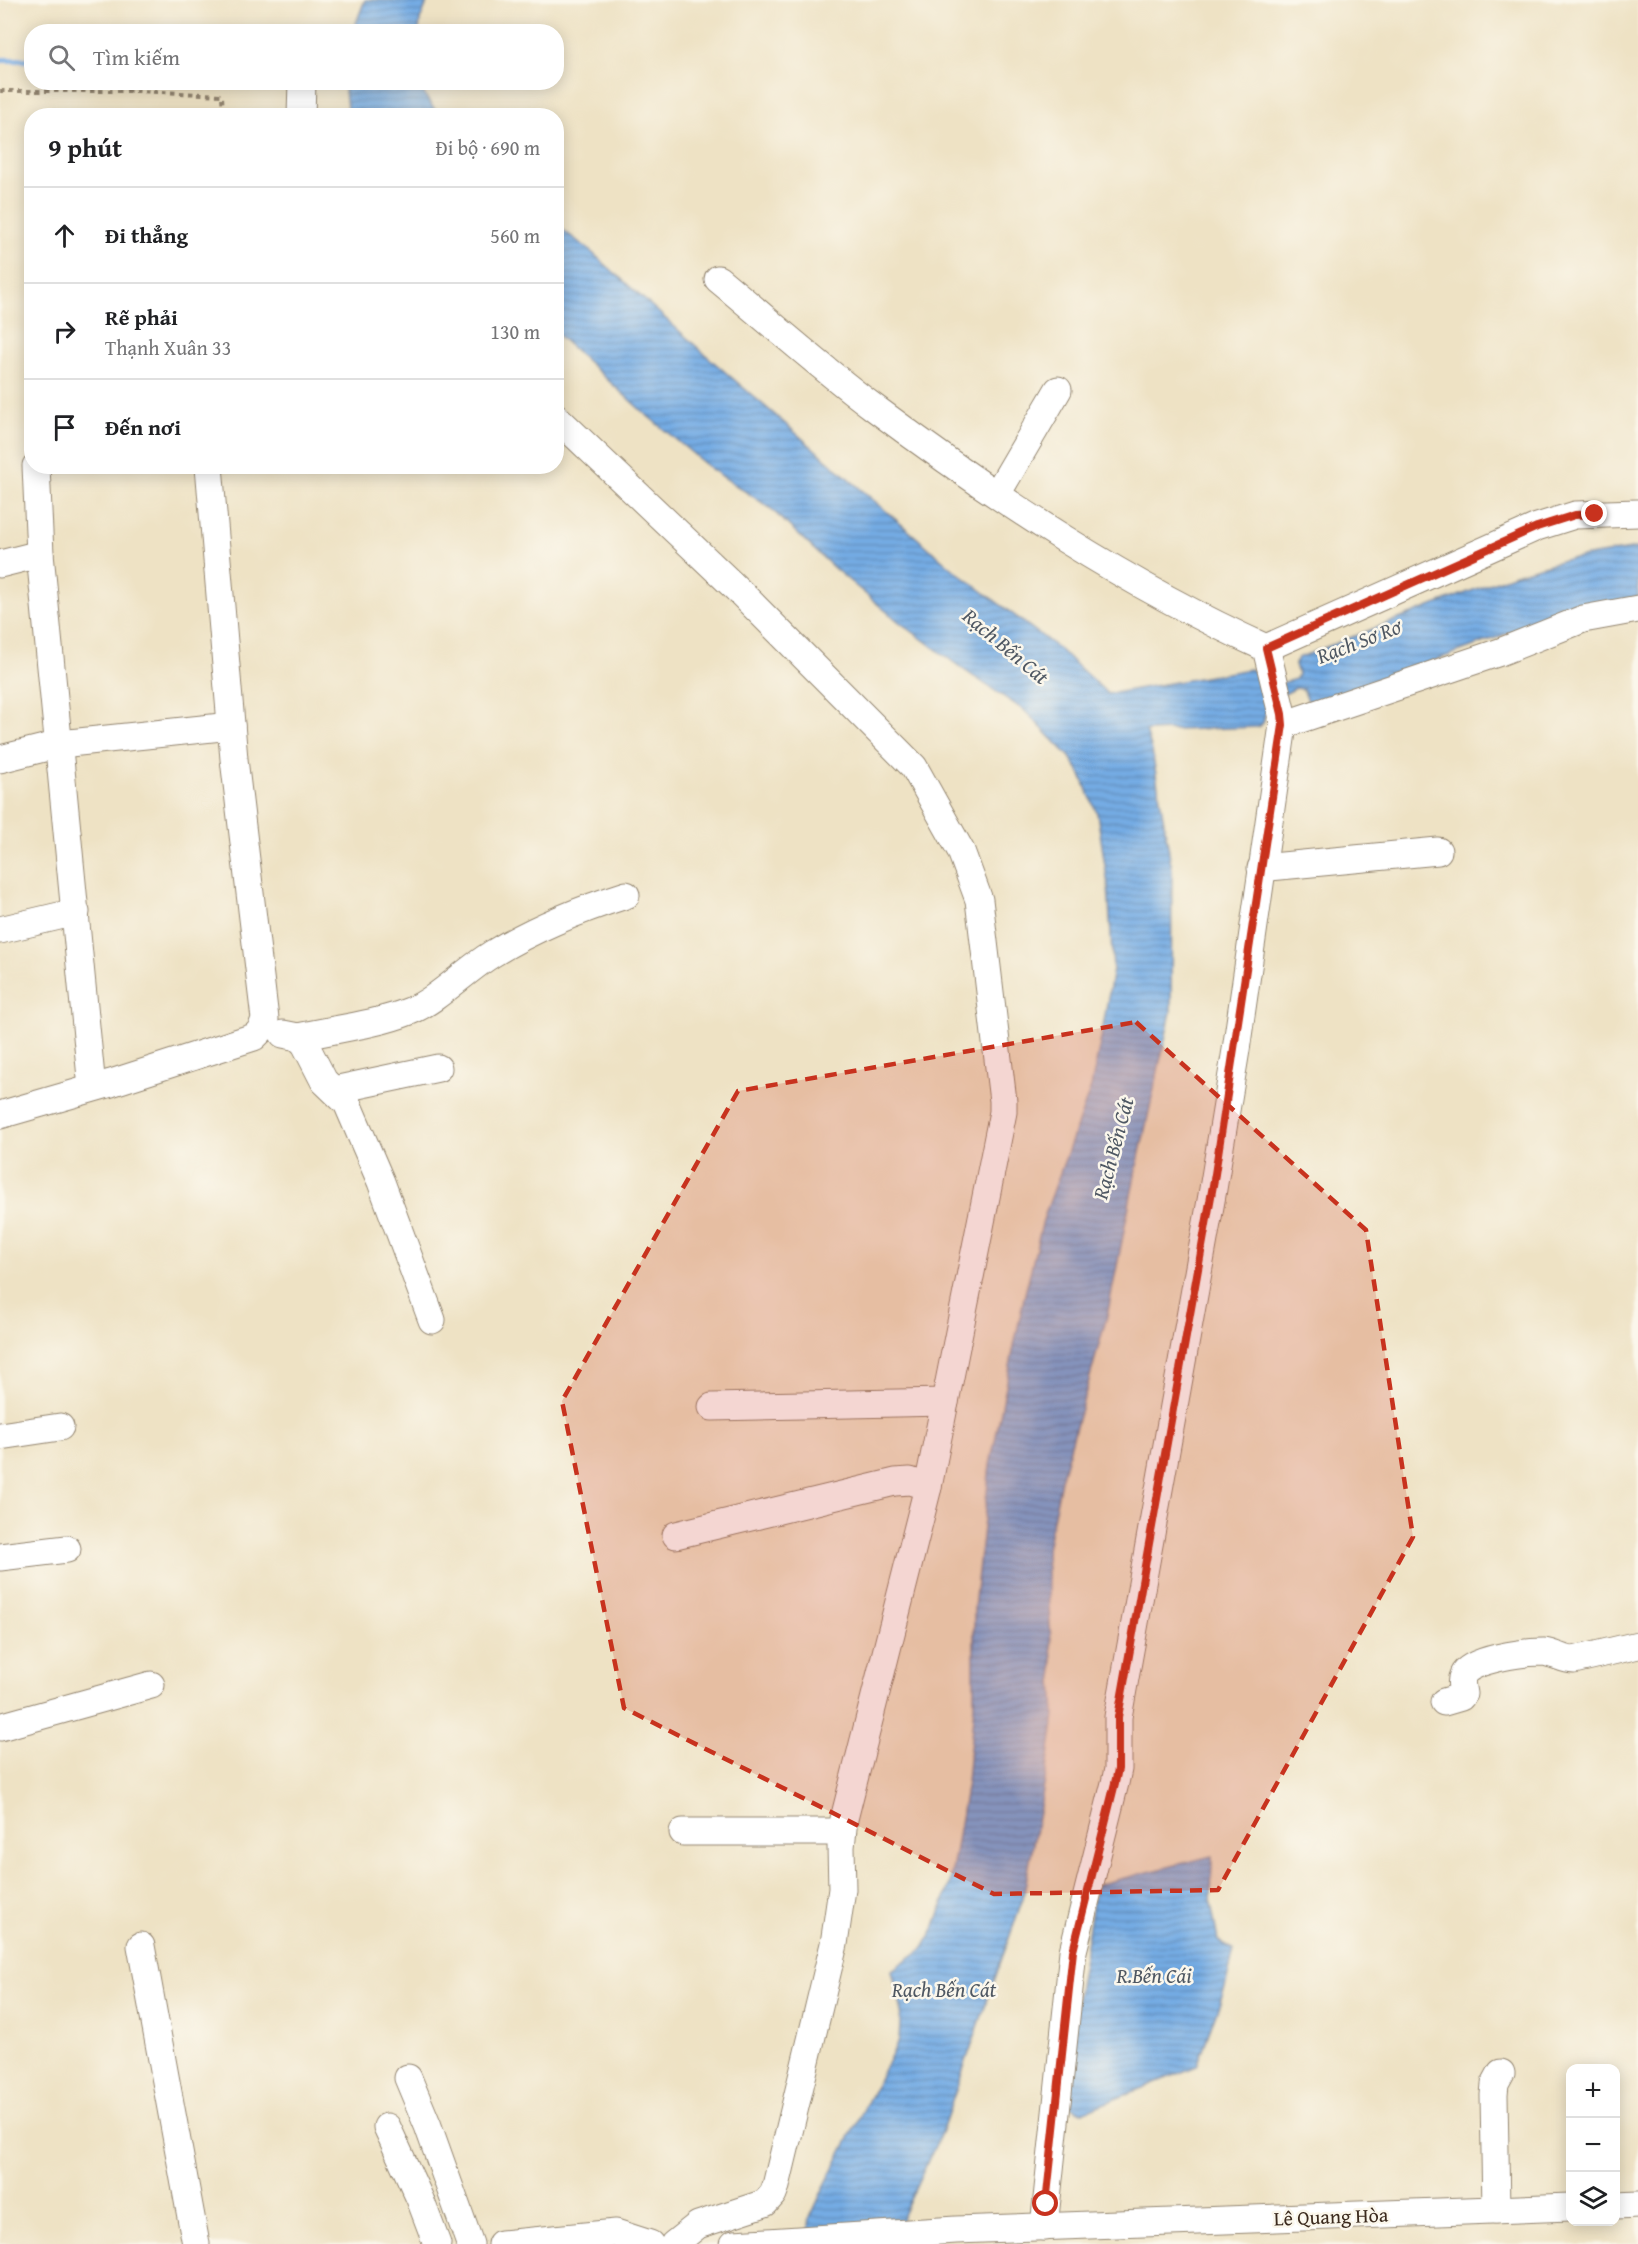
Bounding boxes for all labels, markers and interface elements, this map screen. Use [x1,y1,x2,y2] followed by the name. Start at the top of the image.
[24,24,564,90] search box
[45,41,78,74] icon: search
[93,41,180,73] text: Tìm kiếm
[48,128,122,167] text: 9 phút
[436,133,540,162] text: Đi bộ · 690 m
[48,219,81,252] icon: ahead
[105,219,188,251] text: Đi thẳng
[490,221,540,250] text: 560 m
[105,301,178,333] text: Rẽ phải
[48,315,81,348] icon: right
[490,317,540,346] text: 130 m
[105,333,231,362] text: Thạnh Xuân 33
[48,411,81,444] icon: arrive
[105,411,181,443] text: Đến nơi
[1581,500,1607,526] route end
[955,600,1056,692] water label: Rạch Bến Cát
[1311,610,1407,672] water label: Rạch Sơ Rơ
[1084,1093,1142,1203] water label: Rạch Bến Cát
[1115,1960,1192,1991] water label: R.Bến Cái
[891,1974,997,2005] water label: Rạch Bến Cát
[1566,2064,1620,2226] map controls
[1566,2064,1620,2118] button: +
[1566,2118,1620,2172] button: −
[1566,2172,1620,2226] button: layers
[1032,2190,1058,2216] route start
[1273,2199,1389,2232] street label: Lê Quang Hòa

